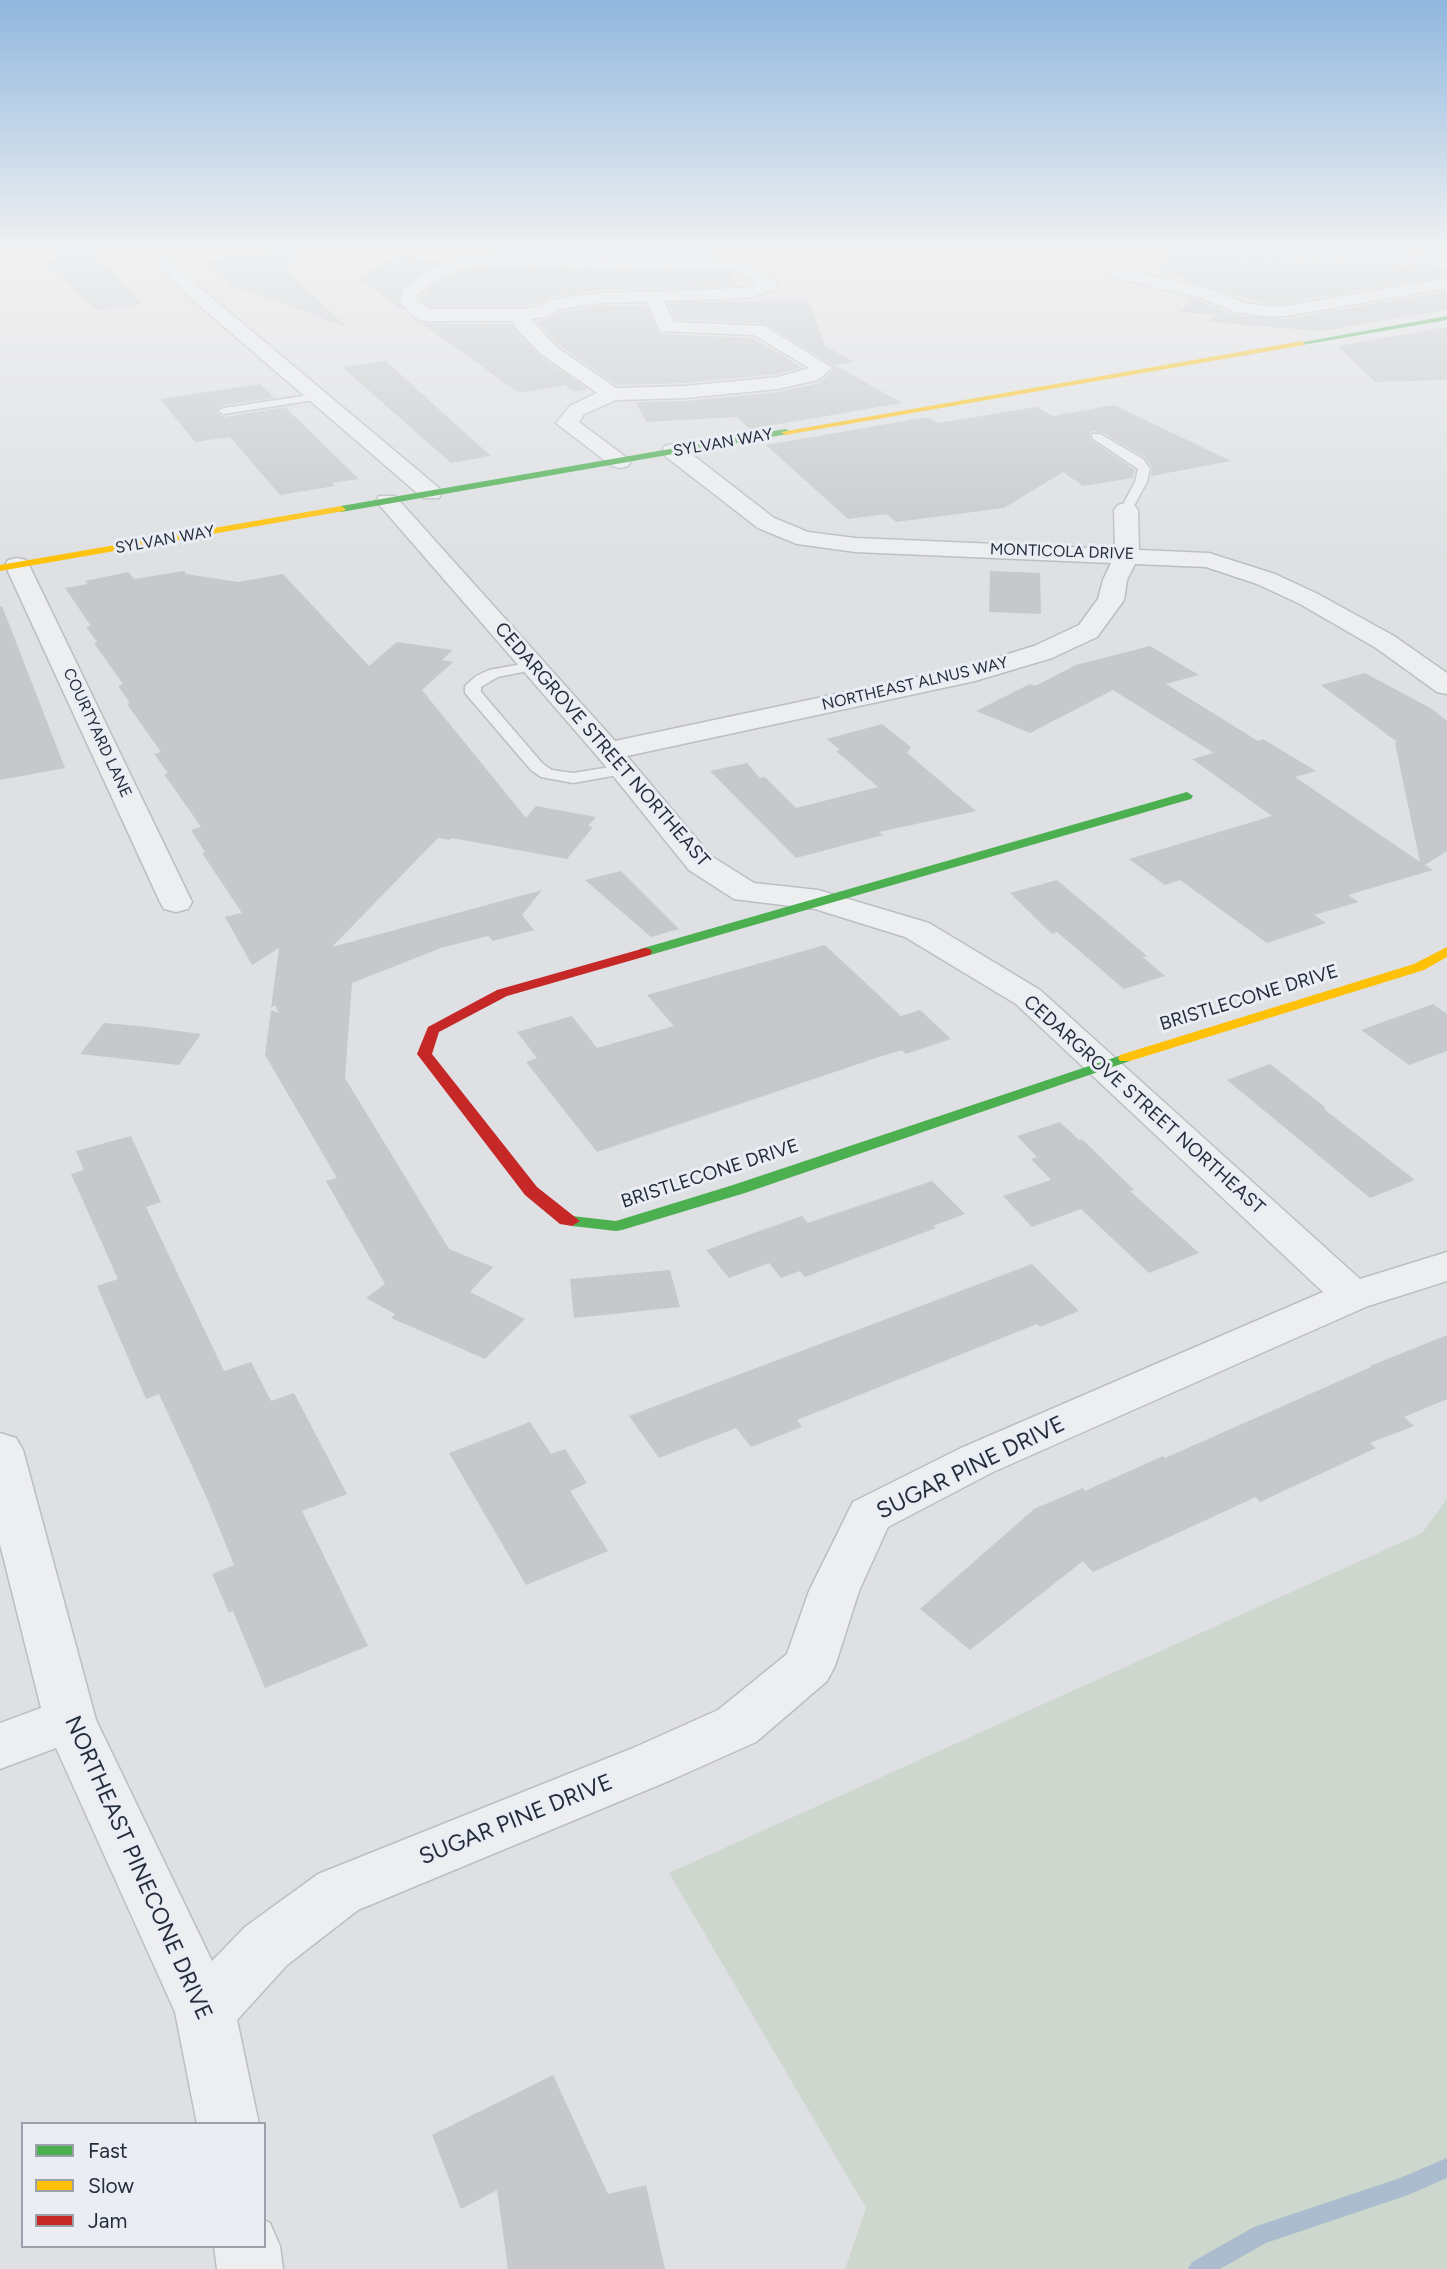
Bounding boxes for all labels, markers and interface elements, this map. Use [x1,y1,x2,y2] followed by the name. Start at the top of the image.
[672,425,774,461] street label: SYLVAN WAY
[114,522,216,558] street label: SYLVAN WAY
[989,540,1135,564] street label: MONTICOLA DRIVE
[489,618,715,872] street label: CEDARGROVE STREET NORTHEAST
[820,653,1010,715] street label: NORTHEAST ALNUS WAY
[59,665,135,801] street label: COURTYARD LANE
[1157,960,1341,1036] street label: BRISTLECONE DRIVE
[1019,991,1269,1219] street label: CEDARGROVE STREET NORTHEAST
[618,1134,802,1214] street label: BRISTLECONE DRIVE
[872,1410,1070,1526] street label: SUGAR PINE DRIVE
[58,1712,218,2024] street label: NORTHEAST PINECONE DRIVE
[415,1769,617,1871] street label: SUGAR PINE DRIVE
[21,2122,266,2248] legend
[88,2138,128,2163] text: Fast
[88,2173,134,2198] text: Slow
[88,2208,127,2233] text: Jam

